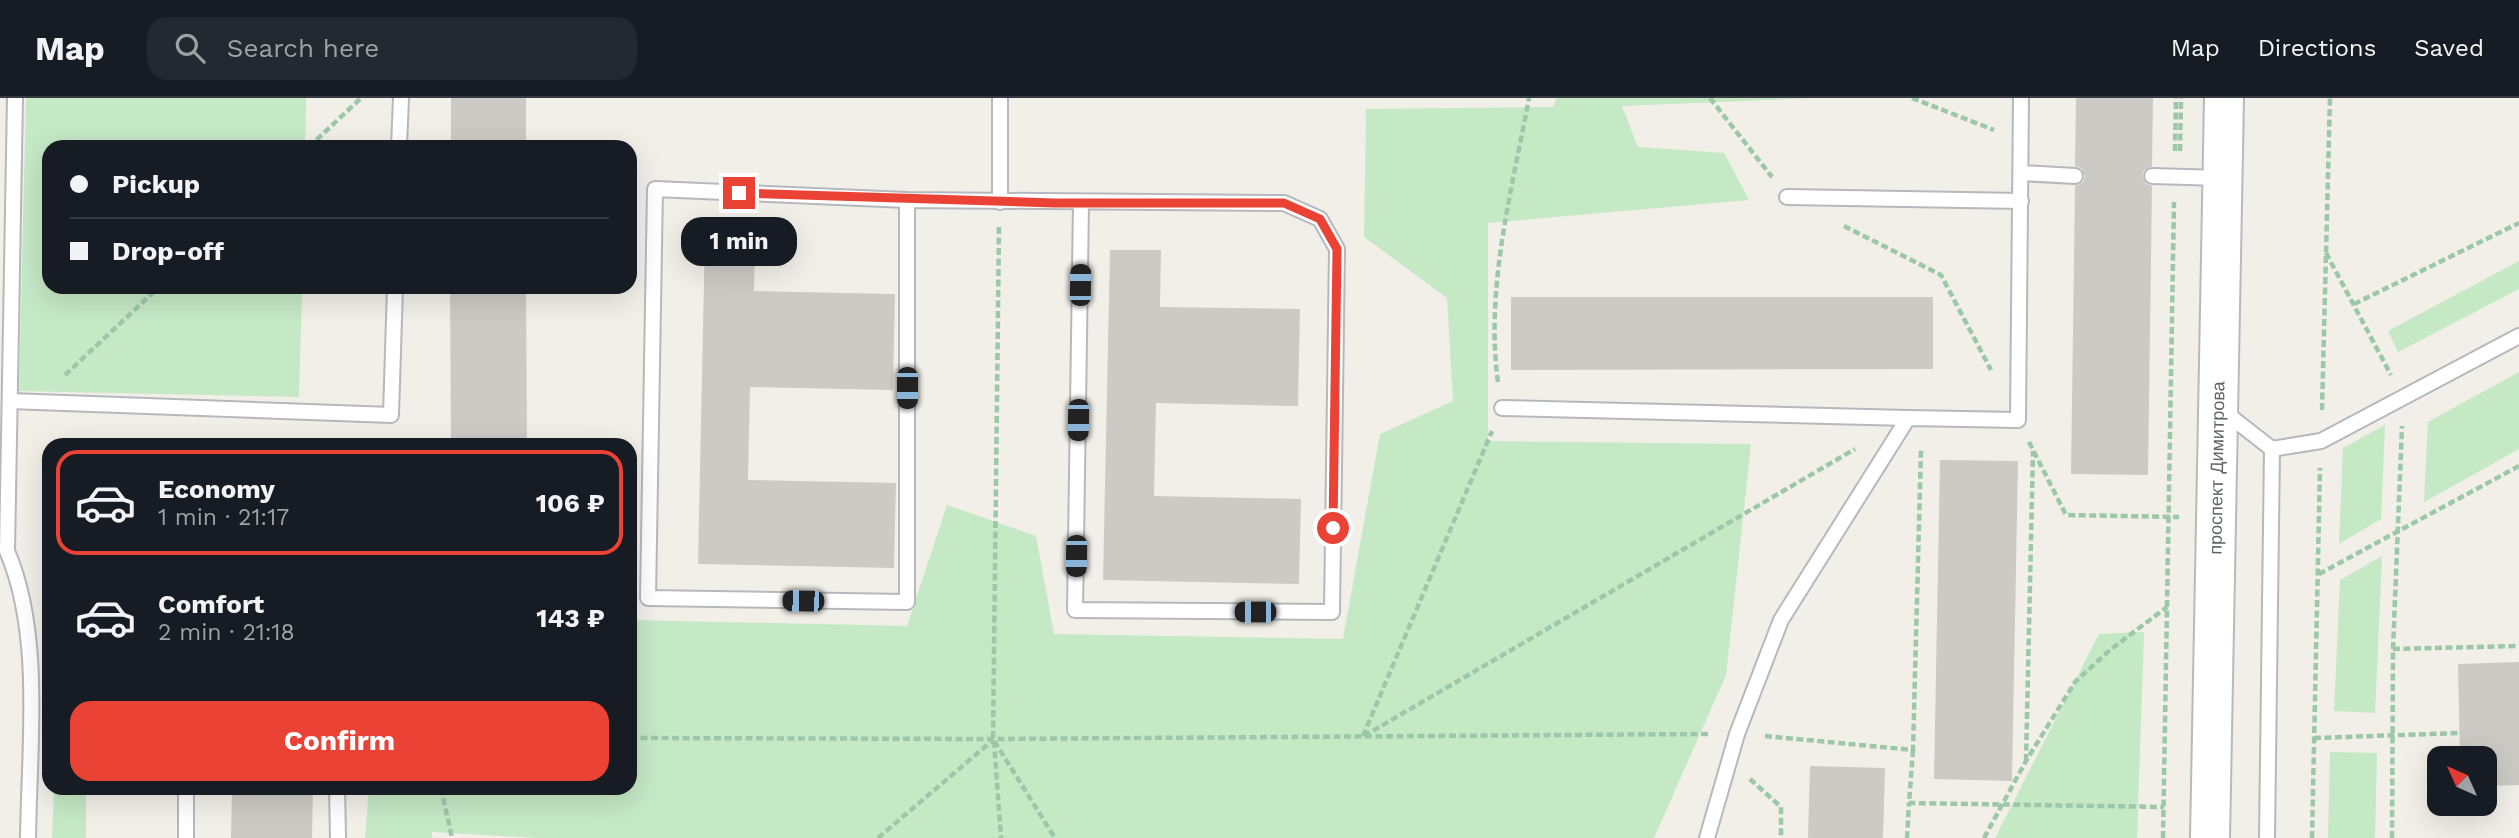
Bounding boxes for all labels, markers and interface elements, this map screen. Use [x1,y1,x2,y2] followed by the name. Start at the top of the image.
[147,17,637,80] search box
[35,29,105,68] text: Map
[171,29,209,67] icon: search
[227,33,379,63] text: Search here
[2171,34,2220,62] text: Map
[2258,34,2376,62] text: Directions
[2414,34,2484,62] text: Saved
[112,169,200,199] text: Pickup
[723,177,755,209] route end
[681,217,797,266] callout: 1 min
[709,228,769,255] text: 1 min
[112,236,224,266] text: Drop-off
[1070,264,1091,306] car
[897,367,918,409] car
[2204,380,2229,555] street label: проспект Димитрова
[1068,399,1089,441] car
[74,471,137,534] icon: car
[158,474,275,504] text: Economy
[536,488,605,518] text: 106 ₽
[158,504,289,531] text: 1 min · 21:17
[1317,512,1349,544] route start
[1066,535,1087,577] car
[74,586,137,649] icon: car
[158,589,264,619] text: Comfort
[782,590,825,612] car
[1235,602,1277,623] car
[536,603,605,633] text: 143 ₽
[158,619,295,646] text: 2 min · 21:18
[70,701,609,781] button: Confirm
[2427,746,2497,816] north arrow
[2427,746,2497,816] map controls

